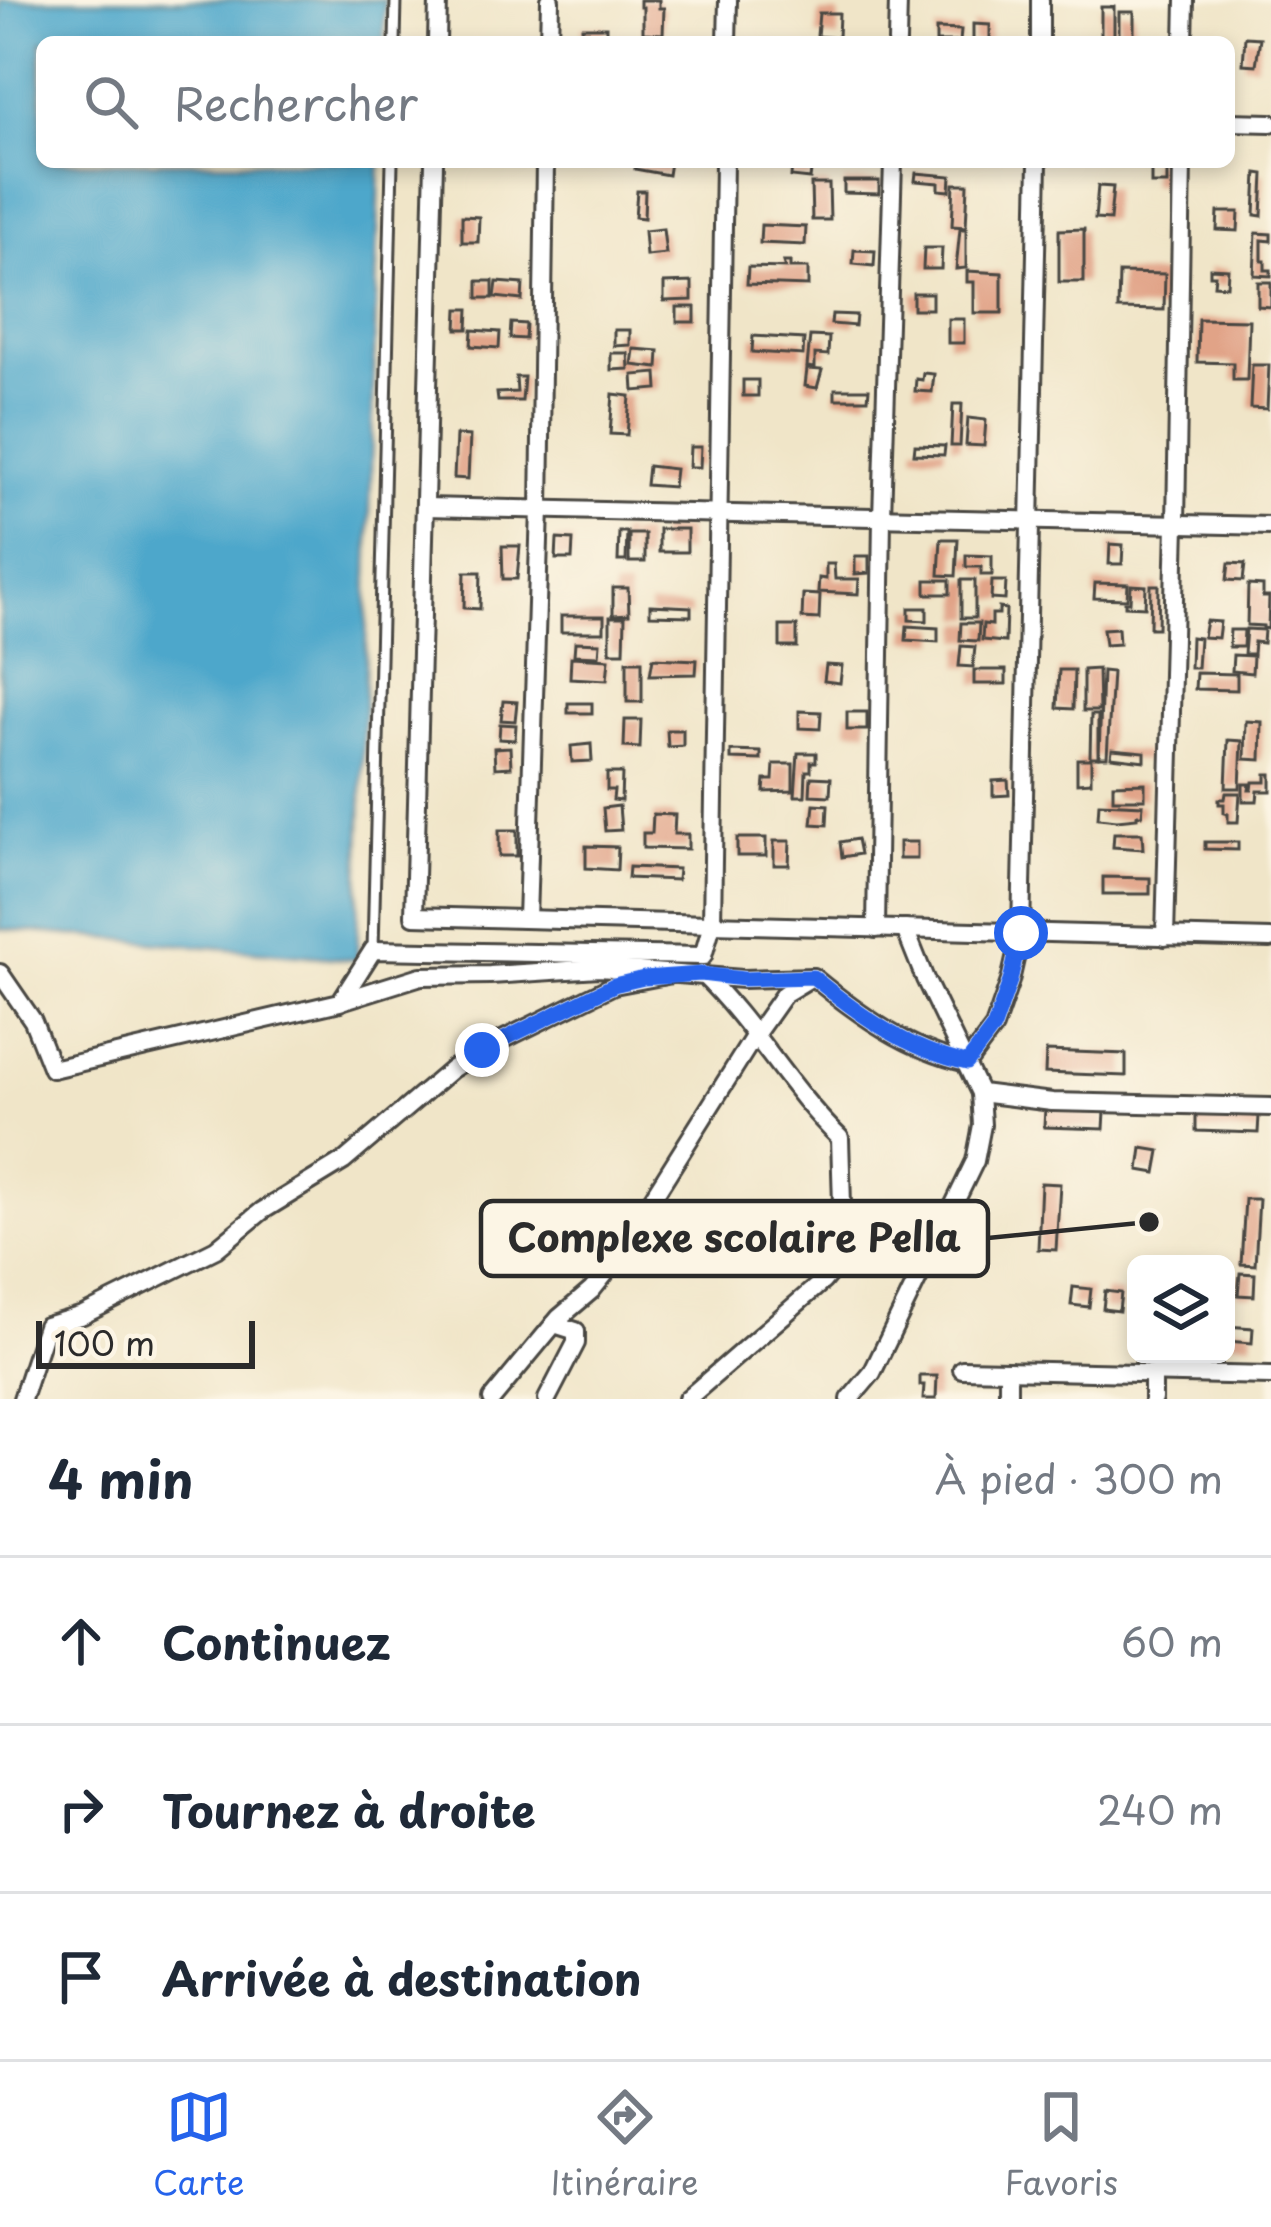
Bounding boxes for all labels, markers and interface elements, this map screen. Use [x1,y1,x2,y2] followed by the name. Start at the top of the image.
[36,36,1235,168] search box
[174,68,418,136] text: Rechercher
[78,69,144,135] icon: search
[994,906,1048,960] route start
[455,1023,509,1077] route end
[481,1201,988,1276] callout: Complexe scolaire Pella
[507,1206,961,1265] text: Complexe scolaire Pella
[1127,1255,1235,1363] map controls
[1127,1255,1235,1363] button: layers
[36,1315,255,1368] scale bar
[54,1317,155,1367] text: 100 m
[48,1439,193,1516] text: 4 min
[935,1448,1223,1507] text: À pied · 300 m
[162,1607,391,1675] text: Continuez
[48,1608,114,1674] icon: ahead
[1121,1611,1223,1670] text: 60 m
[162,1775,536,1843] text: Tournez à droite
[48,1776,114,1842] icon: right
[1097,1779,1223,1838] text: 240 m
[162,1943,642,2011] text: Arrivée à destination
[48,1944,114,2010] icon: arrive
[153,2084,244,2206] tab: Carte
[550,2084,699,2206] tab: Itinéraire
[1005,2084,1118,2206] tab: Favoris

